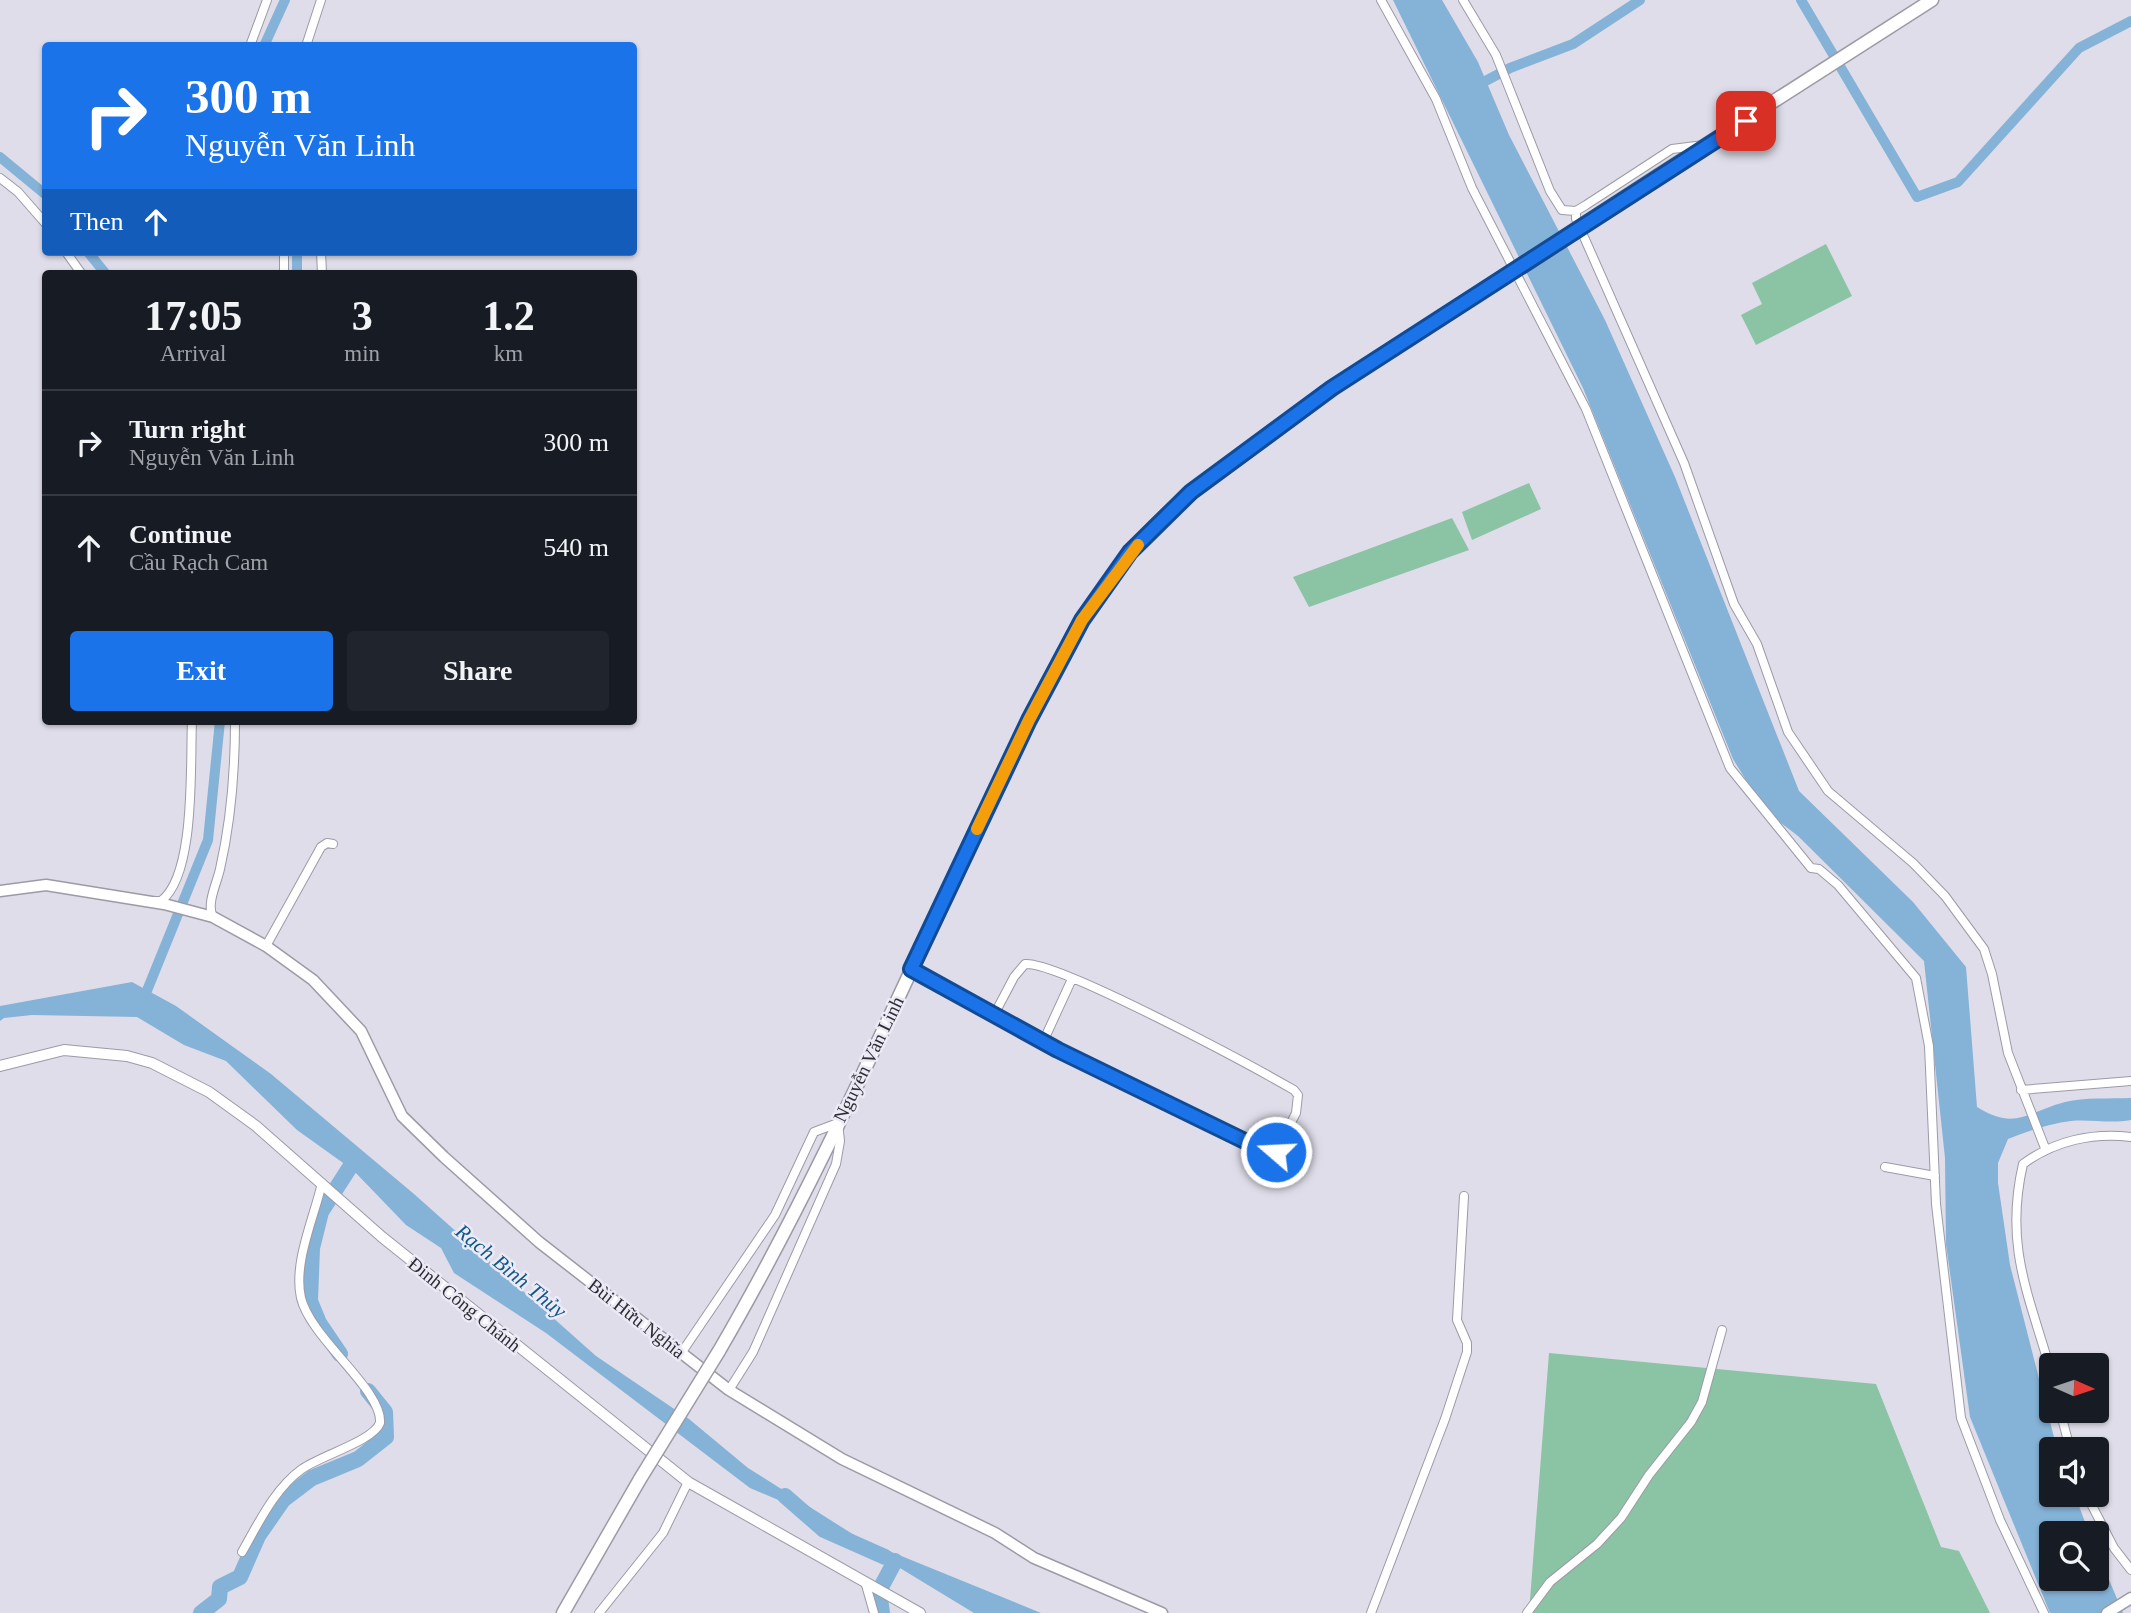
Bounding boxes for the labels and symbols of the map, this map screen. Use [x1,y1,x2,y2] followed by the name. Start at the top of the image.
[1716,91,1776,151] pin
[829,993,908,1125] street label: Nguyễn Văn Linh
[1239,1115,1313,1189] position arrow
[450,1218,572,1323] water label: Rạch Bình Thủy
[404,1253,525,1356] street label: Đinh Công Chánh
[584,1274,690,1363] street label: Bùi Hữu Nghĩa
[2039,1353,2109,1423] north arrow

